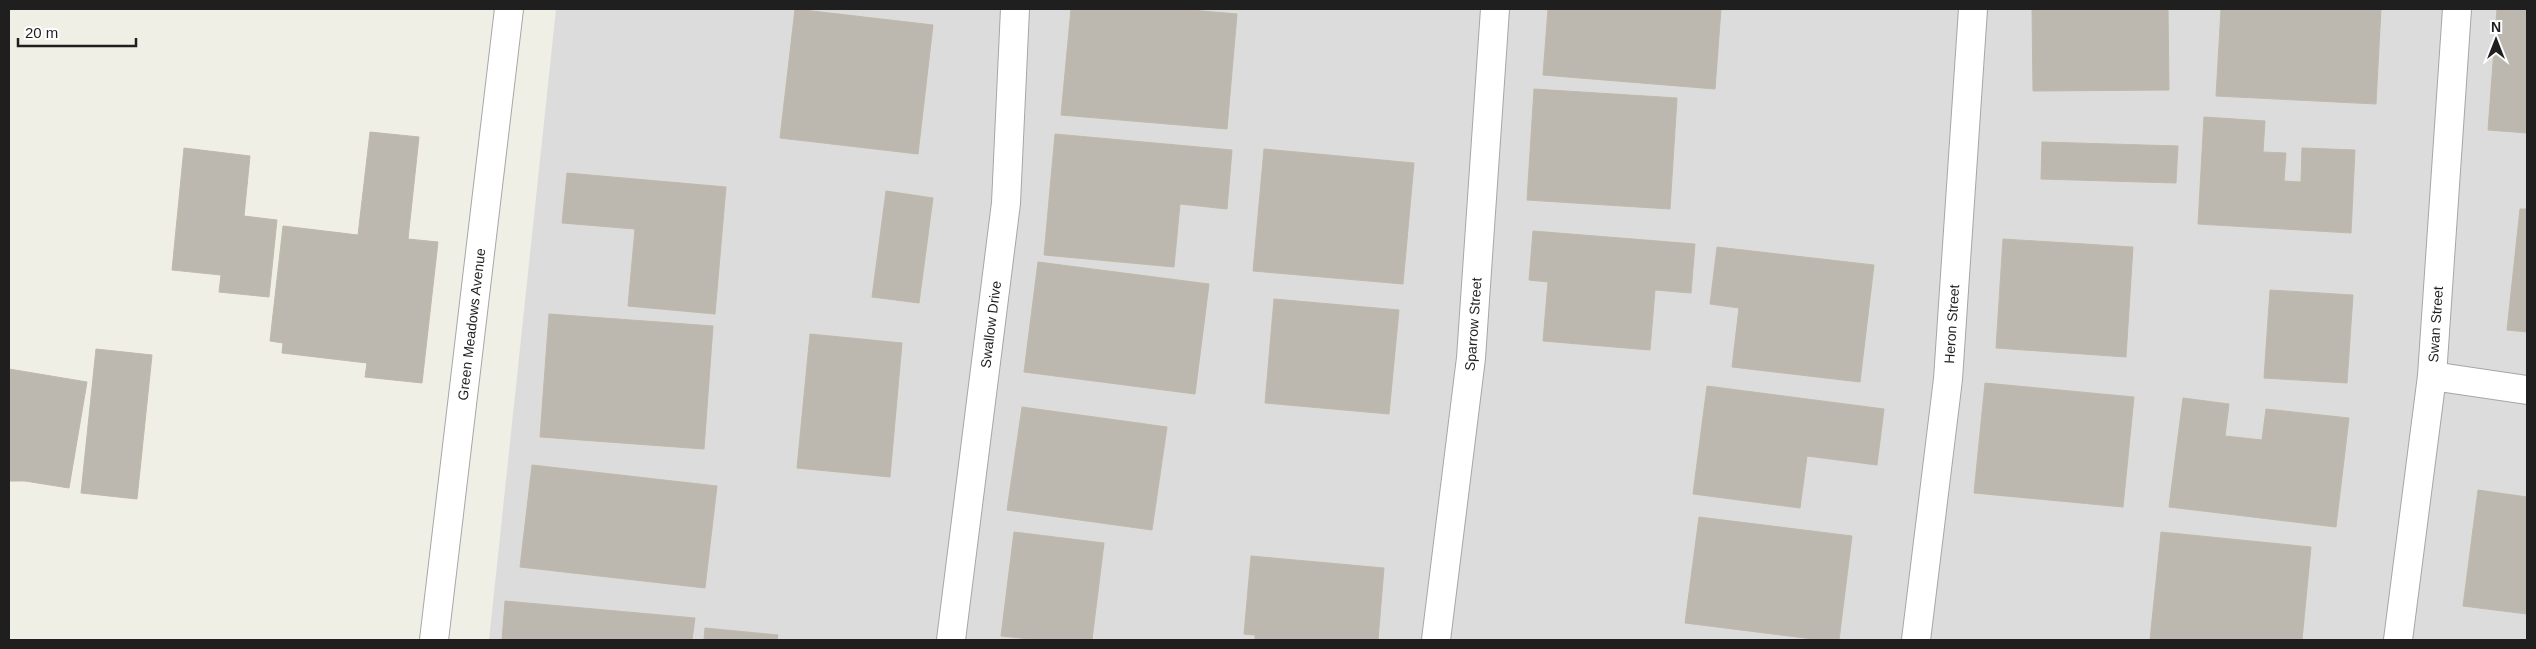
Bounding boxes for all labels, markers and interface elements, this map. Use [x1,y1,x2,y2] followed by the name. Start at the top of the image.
[18,15,135,47] scale bar
[2471,15,2521,65] north arrow
[2491,19,2501,35] text: N
[25,24,58,41] text: 20 m
[455,247,489,401] street label: Green Meadows Avenue
[1461,277,1485,372] street label: Sparrow Street
[977,280,1004,369] street label: Swallow Drive
[1941,284,1962,364] street label: Heron Street
[2425,286,2446,363] street label: Swan Street

